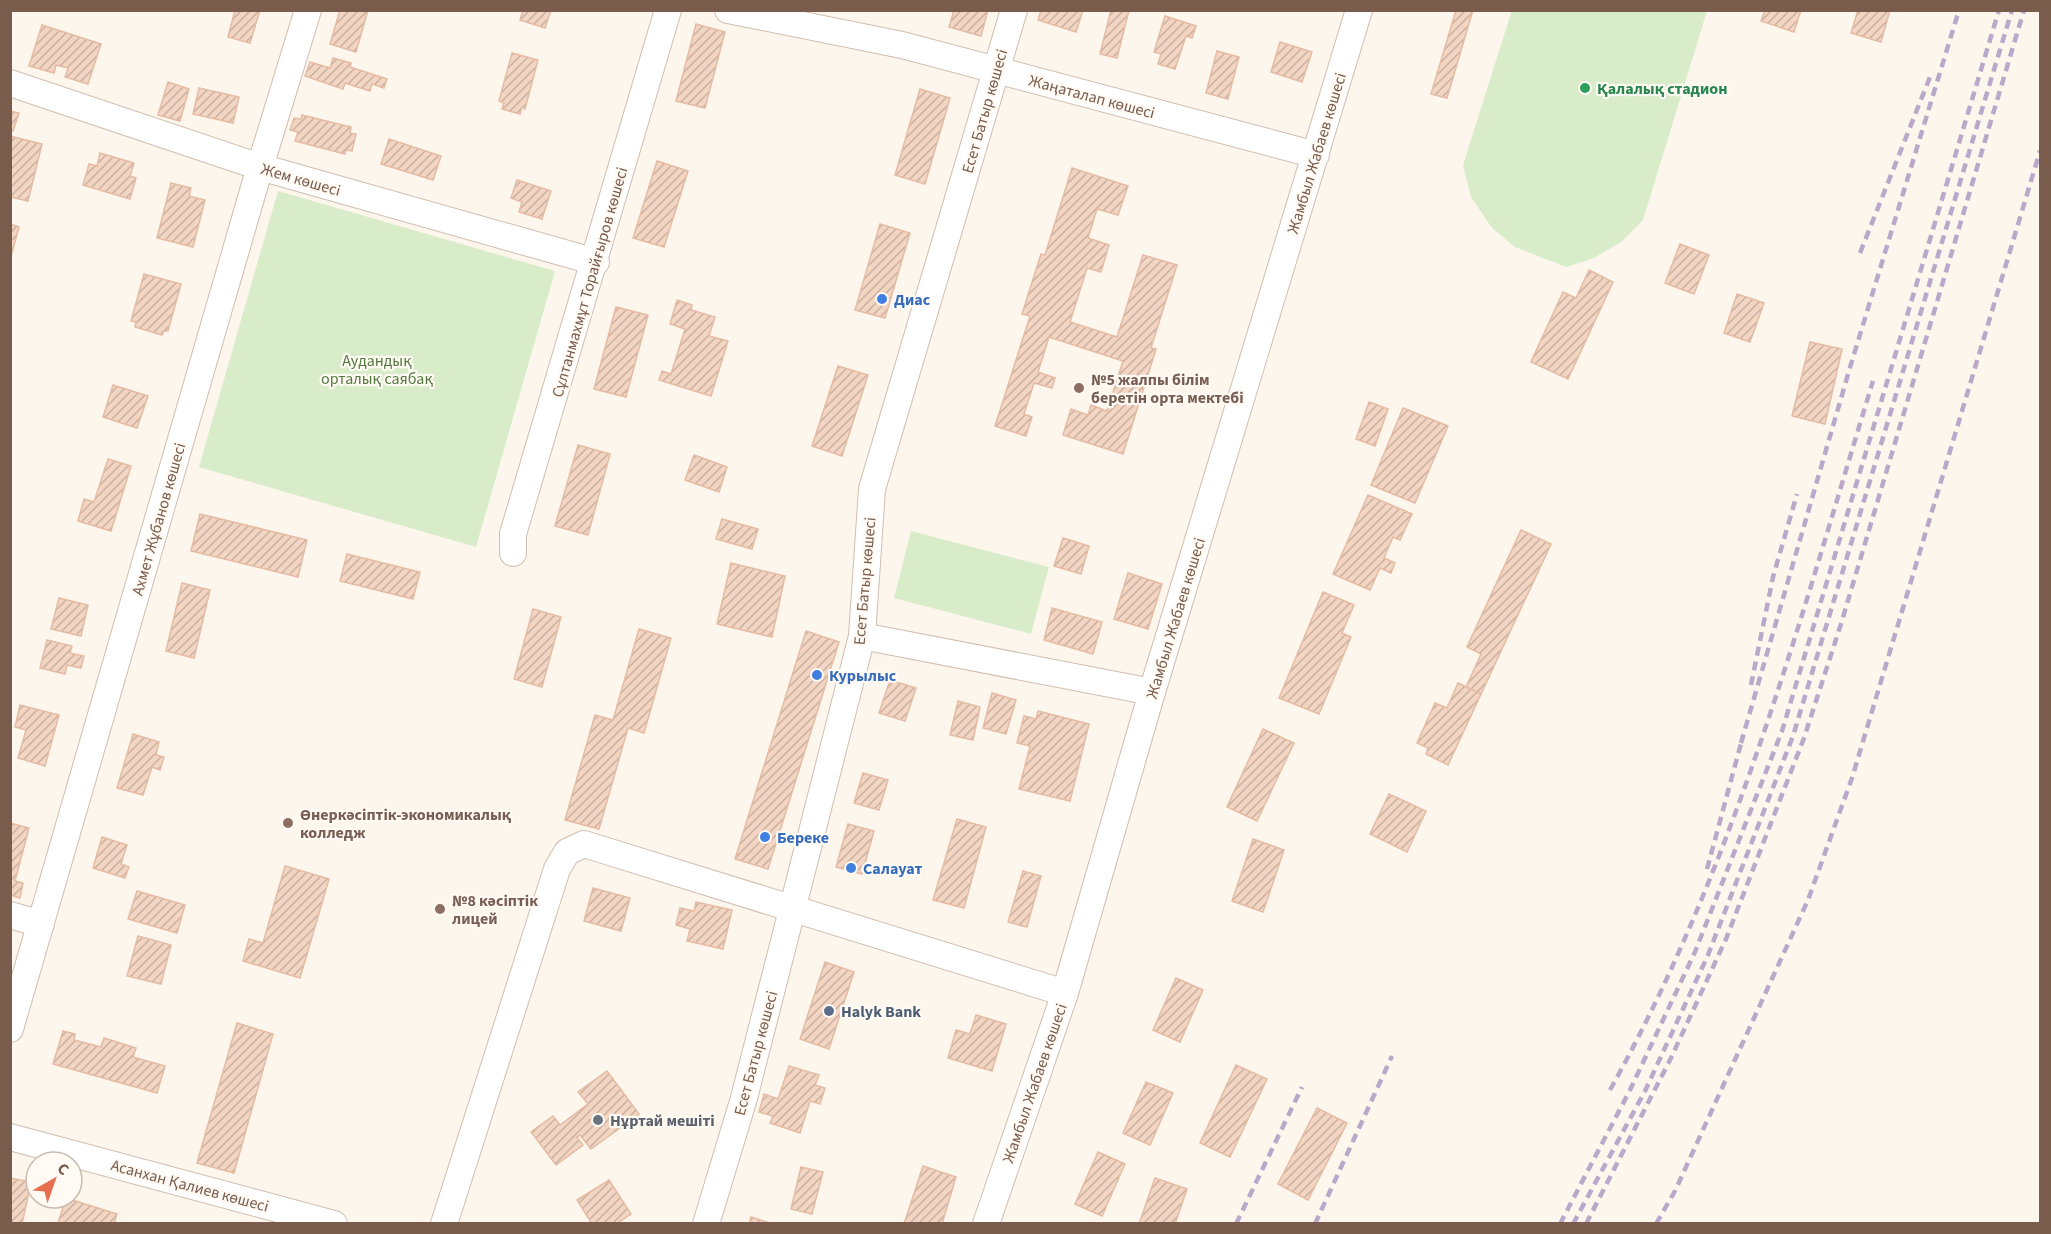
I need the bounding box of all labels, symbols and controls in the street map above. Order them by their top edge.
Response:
street label: Есет Батыр көшесі [957,47,1013,176]
street label: Жаңаталап көшесі [1026,70,1157,124]
street label: Жамбыл Жабаев көшесі [1282,70,1352,237]
place label: Қалалық стадион [1597,78,1727,100]
marker: Қалалық стадион [1578,81,1592,95]
street label: Жем көшесі [258,158,343,202]
street label: Сұлтанмахмұт Торайғыров көшесі [547,165,633,400]
place label: Диас [894,289,931,311]
marker: Диас [875,292,889,306]
park label: Аудандық орталық саябақ [321,350,433,390]
place label: №5 жалпы білім беретін орта мектебі [1091,369,1244,409]
marker: №5 жалпы білім беретін орта мектебі [1072,381,1086,395]
street label: Ахмет Жұбанов көшесі [127,440,191,598]
street label: Есет Батыр көшесі [848,516,882,646]
street label: Жамбыл Жабаев көшесі [1141,535,1211,702]
place label: Курылыс [829,665,897,687]
marker: Курылыс [810,668,824,682]
place label: Өнеркәсіптік-экономикалық колледж [300,804,512,844]
marker: Өнеркәсіптік-экономикалық колледж [281,816,295,830]
place label: Береке [777,827,829,849]
marker: Береке [758,830,772,844]
place label: Салауат [863,858,923,880]
marker: Салауат [844,861,858,875]
place label: №8 кәсіптік лицей [452,890,538,930]
marker: №8 кәсіптік лицей [433,902,447,916]
street label: Есет Батыр көшесі [729,988,783,1118]
place label: Halyk Bank [841,1001,921,1023]
street label: Жамбыл Жабаев көшесі [997,1001,1073,1166]
marker: Halyk Bank [822,1004,836,1018]
place label: Нұртай мешіті [610,1110,715,1132]
marker: Нұртай мешіті [591,1113,605,1127]
north arrow [24,1150,84,1210]
street label: Асанхан Қалиев көшесі [108,1154,271,1218]
text: С [52,1158,74,1181]

